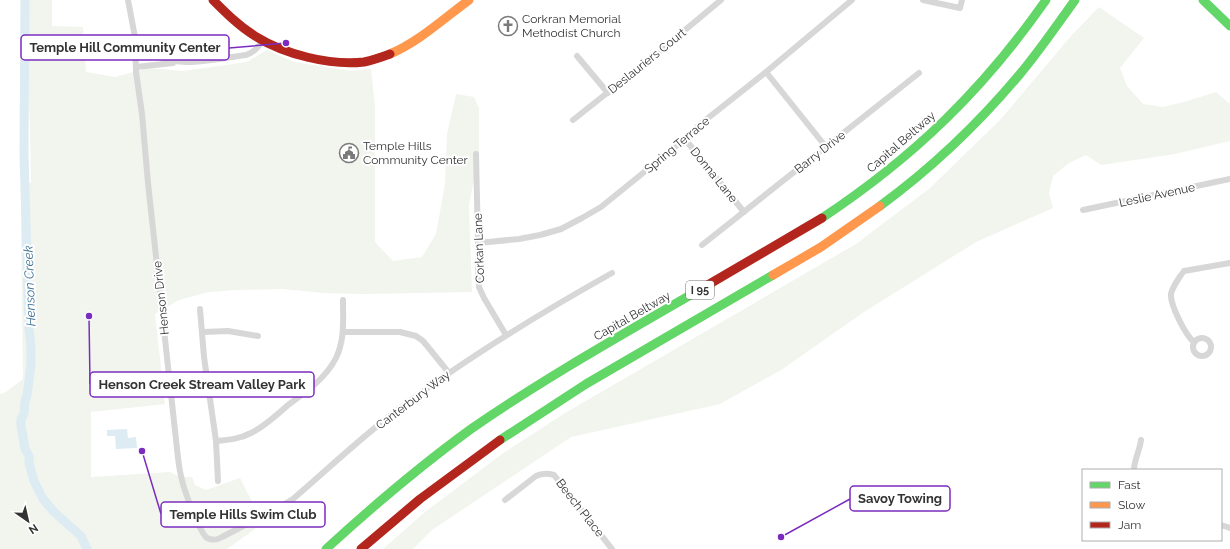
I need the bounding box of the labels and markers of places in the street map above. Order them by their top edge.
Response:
place label: Corkran Memorial Methodist Church [522,12,622,40]
church icon: Corkran Memorial Methodist Church [497,15,519,37]
callout: Temple Hill Community Center [21,35,229,60]
place label: Temple Hills Community Center [363,139,469,167]
public building icon: Temple Hills Community Center [338,142,360,164]
callout: Henson Creek Stream Valley Park [90,372,314,397]
callout: Savoy Towing [850,486,950,511]
callout: Temple Hills Swim Club [161,502,325,527]

